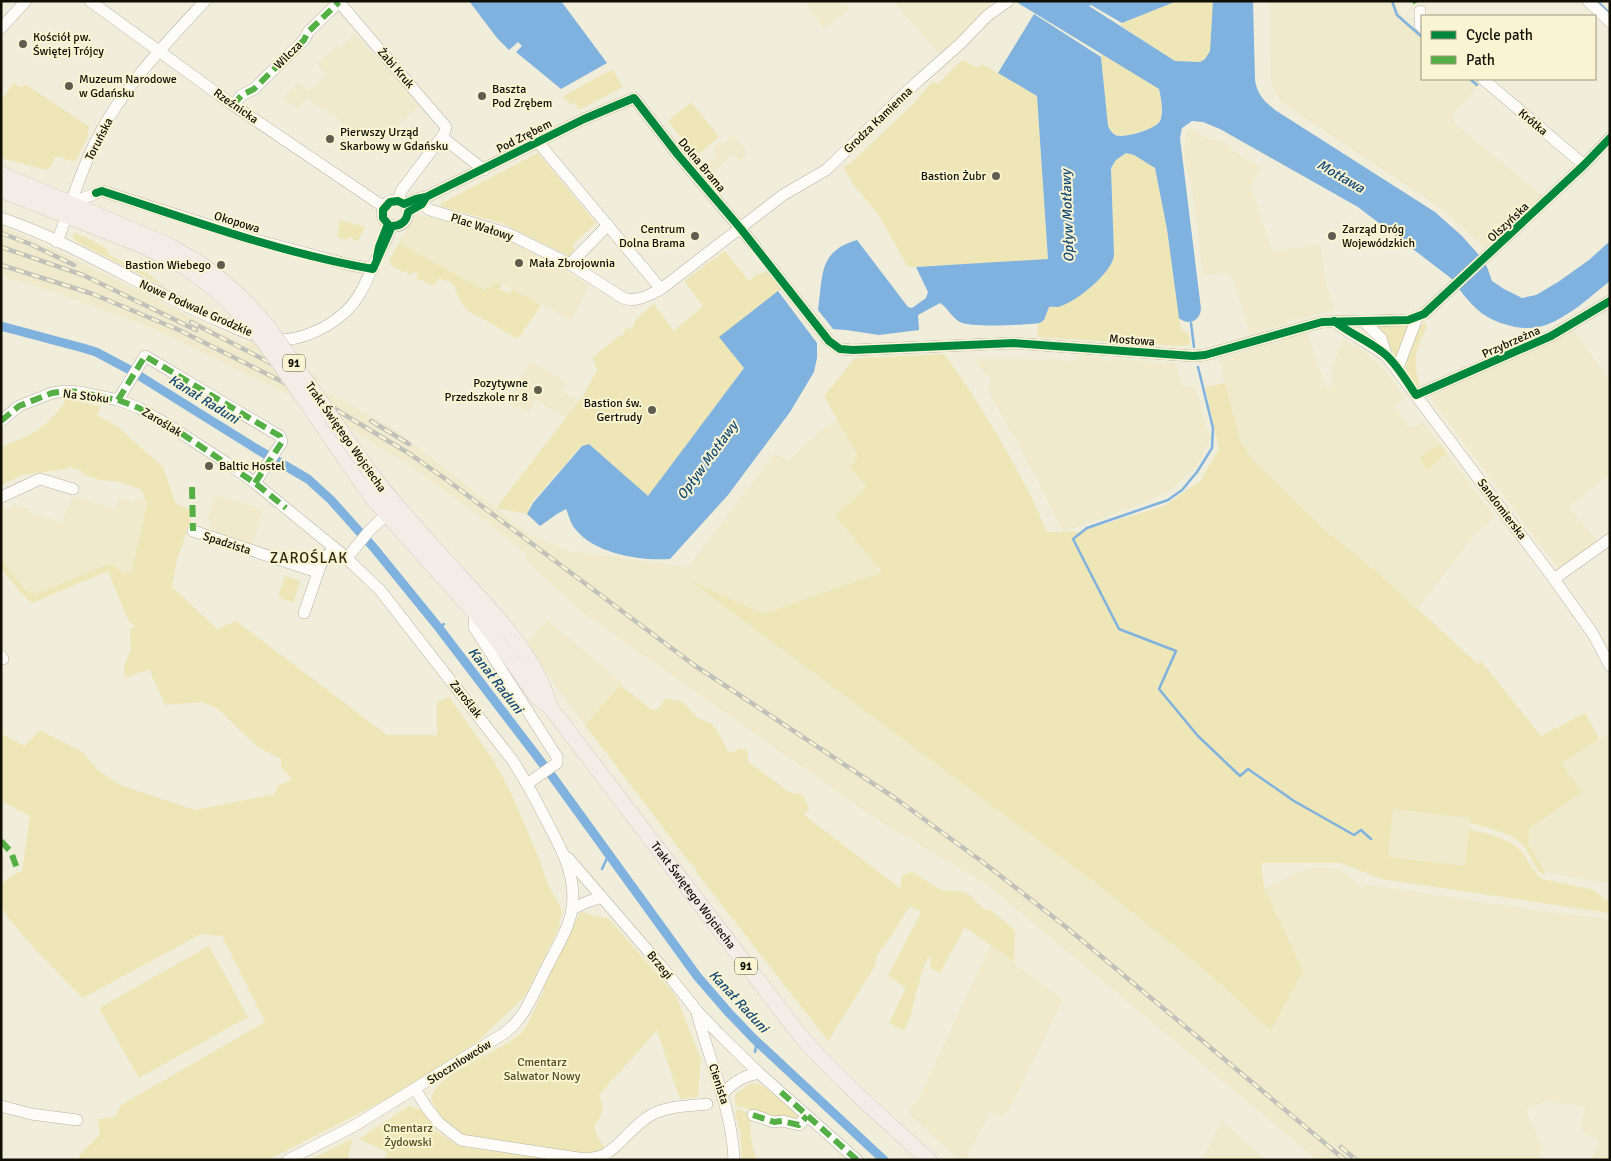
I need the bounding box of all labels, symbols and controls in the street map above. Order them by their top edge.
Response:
legend [1421,15,1596,80]
text: Cycle path [1466,26,1533,44]
place label: Kościół pw. Świętej Trójcy [33,30,104,59]
marker: Kościół pw. Świętej Trójcy [17,38,29,50]
street label: Wilcza [271,38,306,73]
street label: Żabi Kruk [374,45,417,92]
text: Path [1466,51,1495,69]
place label: Muzeum Narodowe w Gdańsku [79,72,177,101]
marker: Muzeum Narodowe w Gdańsku [63,80,75,92]
place label: Baszta Pod Zrębem [492,82,552,111]
street label: Grodza Kamienna [841,84,916,157]
street label: Rzeźnicka [210,86,261,127]
marker: Baszta Pod Zrębem [476,90,488,102]
street label: Krótka [1515,106,1550,139]
street label: Toruńska [82,115,117,163]
street label: Pod Zrębem [494,116,555,157]
place label: Pierwszy Urząd Skarbowy w Gdańsku [340,125,448,154]
marker: Pierwszy Urząd Skarbowy w Gdańsku [324,133,336,145]
street label: Dolna Brama [675,135,729,195]
water label: Motława [1314,156,1368,197]
water label: Opływ Motławy [1057,167,1078,263]
place label: Bastion Żubr [921,169,987,184]
marker: Bastion Żubr [990,170,1002,182]
street label: Olszyńska [1484,199,1532,245]
street label: Okopowa [212,208,262,237]
street label: Plac Wałowy [449,210,515,245]
place label: Centrum Dolna Brama [619,222,685,251]
place label: Zarząd Dróg Wojewódzkich [1342,222,1415,251]
marker: Centrum Dolna Brama [689,230,701,242]
marker: Zarząd Dróg Wojewódzkich [1326,230,1338,242]
place label: Mała Zbrojownia [529,256,615,271]
marker: Mała Zbrojownia [513,257,525,269]
place label: Bastion Wiebego [125,258,211,273]
marker: Bastion Wiebego [215,259,227,271]
street label: Nowe Podwale Grodzkie [137,277,255,340]
street label: Przybrzeżna [1480,323,1543,362]
street label: Mostowa [1108,331,1155,350]
road number: 91 [283,354,305,372]
water label: Kanał Raduni [165,371,243,428]
place label: Pozytywne Przedszkole nr 8 [445,376,528,405]
street label: Trakt Świętego Wojciecha [302,379,389,495]
marker: Pozytywne Przedszkole nr 8 [532,384,544,396]
street label: Na Stoku [62,386,110,407]
place label: Bastion św. Gertrudy [584,396,642,425]
marker: Bastion św. Gertrudy [646,404,658,416]
street label: Zaroślak [139,405,184,440]
water label: Opływ Motławy [673,416,743,503]
place label: Baltic Hostel [219,459,285,474]
marker: Baltic Hostel [203,460,215,472]
street label: Sandomierska [1474,476,1529,543]
street label: Spadzista [201,529,253,558]
district label: ZAROŚLAK [270,548,348,567]
water label: Kanał Raduni [464,644,528,718]
street label: Zaroślak [446,677,485,721]
street label: Trakt Świętego Wojciecha [647,839,739,952]
street label: Brzegi [643,948,676,983]
road number: 91 [735,958,757,974]
water label: Kanał Raduni [705,966,773,1037]
street label: Stoczniowców [424,1037,494,1088]
park label: Cmentarz Salwator Nowy [504,1055,581,1084]
street label: Cienista [705,1062,732,1106]
park label: Cmentarz Żydowski [383,1121,433,1150]

